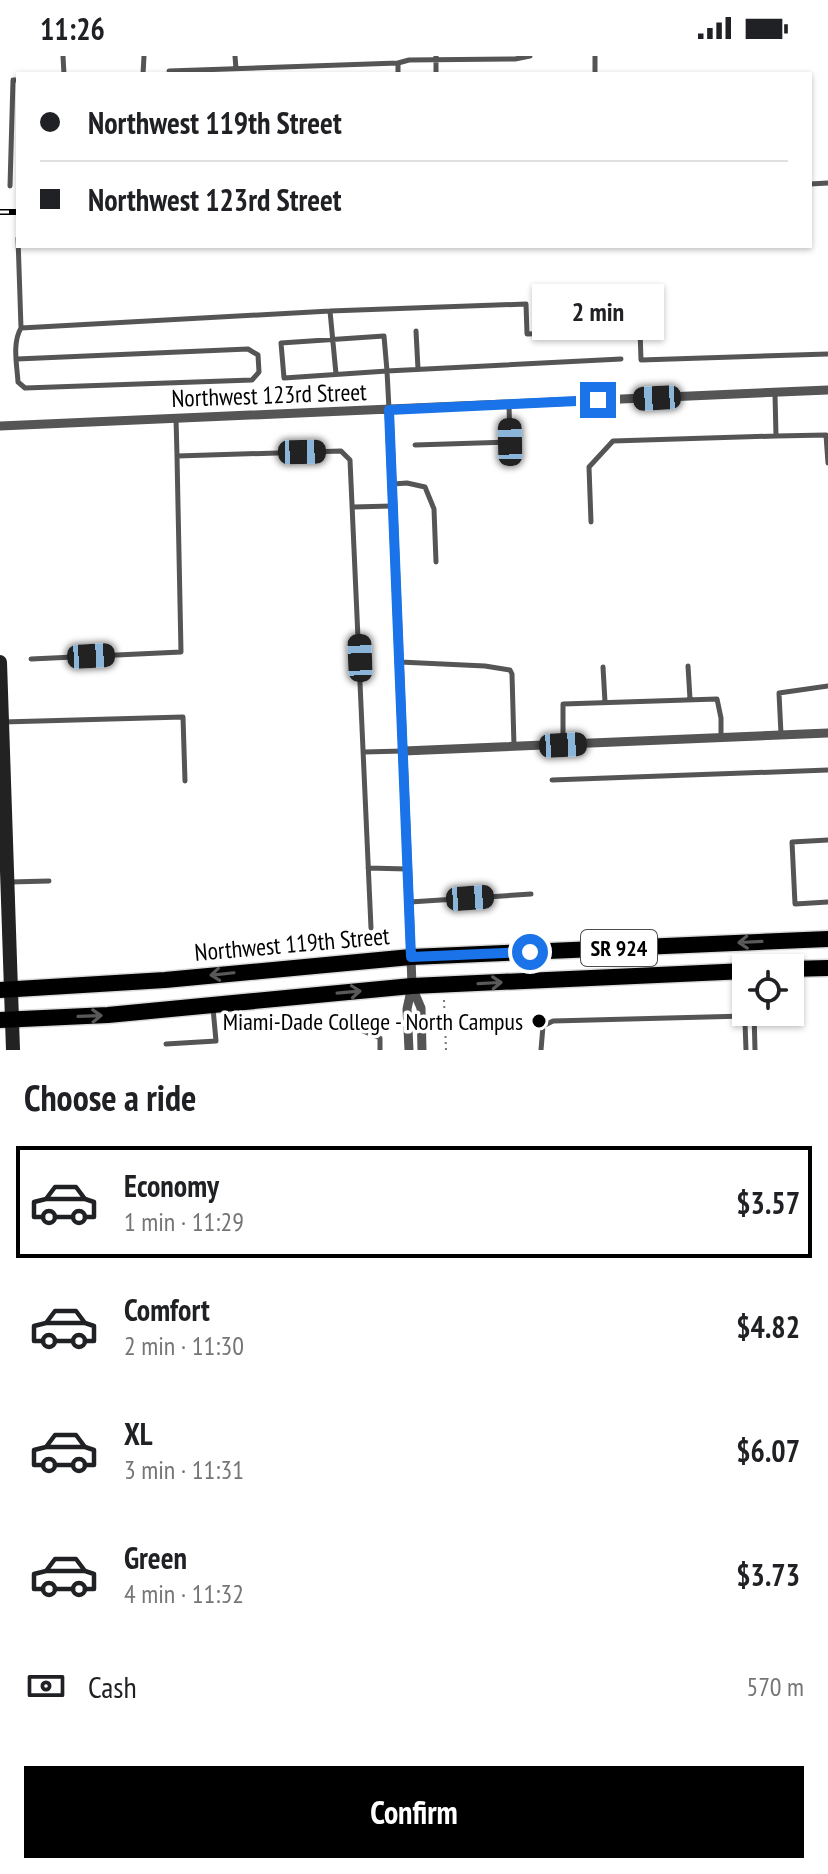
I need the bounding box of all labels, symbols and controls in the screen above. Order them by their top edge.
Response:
text: 11:26 [40,9,105,48]
text: Northwest 119th Street [88,103,342,142]
text: Northwest 123rd Street [88,180,342,219]
callout: 2 min [532,284,664,340]
text: 2 min [572,295,624,328]
street label: Northwest 123rd Street [171,376,368,414]
route end [580,382,616,418]
car [632,385,682,411]
car [498,418,522,466]
car [278,440,326,464]
car [347,634,373,682]
car [66,643,116,669]
car [538,732,588,758]
car [445,884,495,912]
street label: Northwest 119th Street [193,920,391,968]
road number: SR 924 [581,930,657,966]
route start [512,934,548,970]
one-way arrow [737,935,764,950]
map controls [732,954,804,1026]
button: locate [732,954,804,1026]
one-way arrow [209,967,235,982]
one-way arrow [476,975,503,990]
one-way arrow [335,984,362,999]
place label: Miami-Dade College - North Campus [223,1006,523,1037]
one-way arrow [76,1008,103,1023]
marker: Miami-Dade College - North Campus [530,1012,548,1030]
text: Choose a ride [24,1074,196,1121]
icon: car [28,1166,100,1238]
text: Economy [124,1166,219,1205]
text: $3.57 [736,1183,800,1222]
text: 1 min · 11:29 [124,1205,244,1238]
icon: car [28,1290,100,1362]
text: Comfort [124,1290,210,1329]
text: $4.82 [736,1307,800,1346]
text: 2 min · 11:30 [124,1329,244,1362]
icon: car [28,1414,100,1486]
text: XL [124,1414,153,1453]
text: $6.07 [736,1431,800,1470]
text: 3 min · 11:31 [124,1453,244,1486]
icon: car [28,1538,100,1610]
text: Green [124,1538,187,1577]
text: $3.73 [736,1555,800,1594]
text: 4 min · 11:32 [124,1577,244,1610]
icon: cash [24,1664,68,1708]
text: Cash [88,1667,137,1706]
text: 570 m [746,1670,804,1703]
button: Confirm [24,1766,804,1858]

